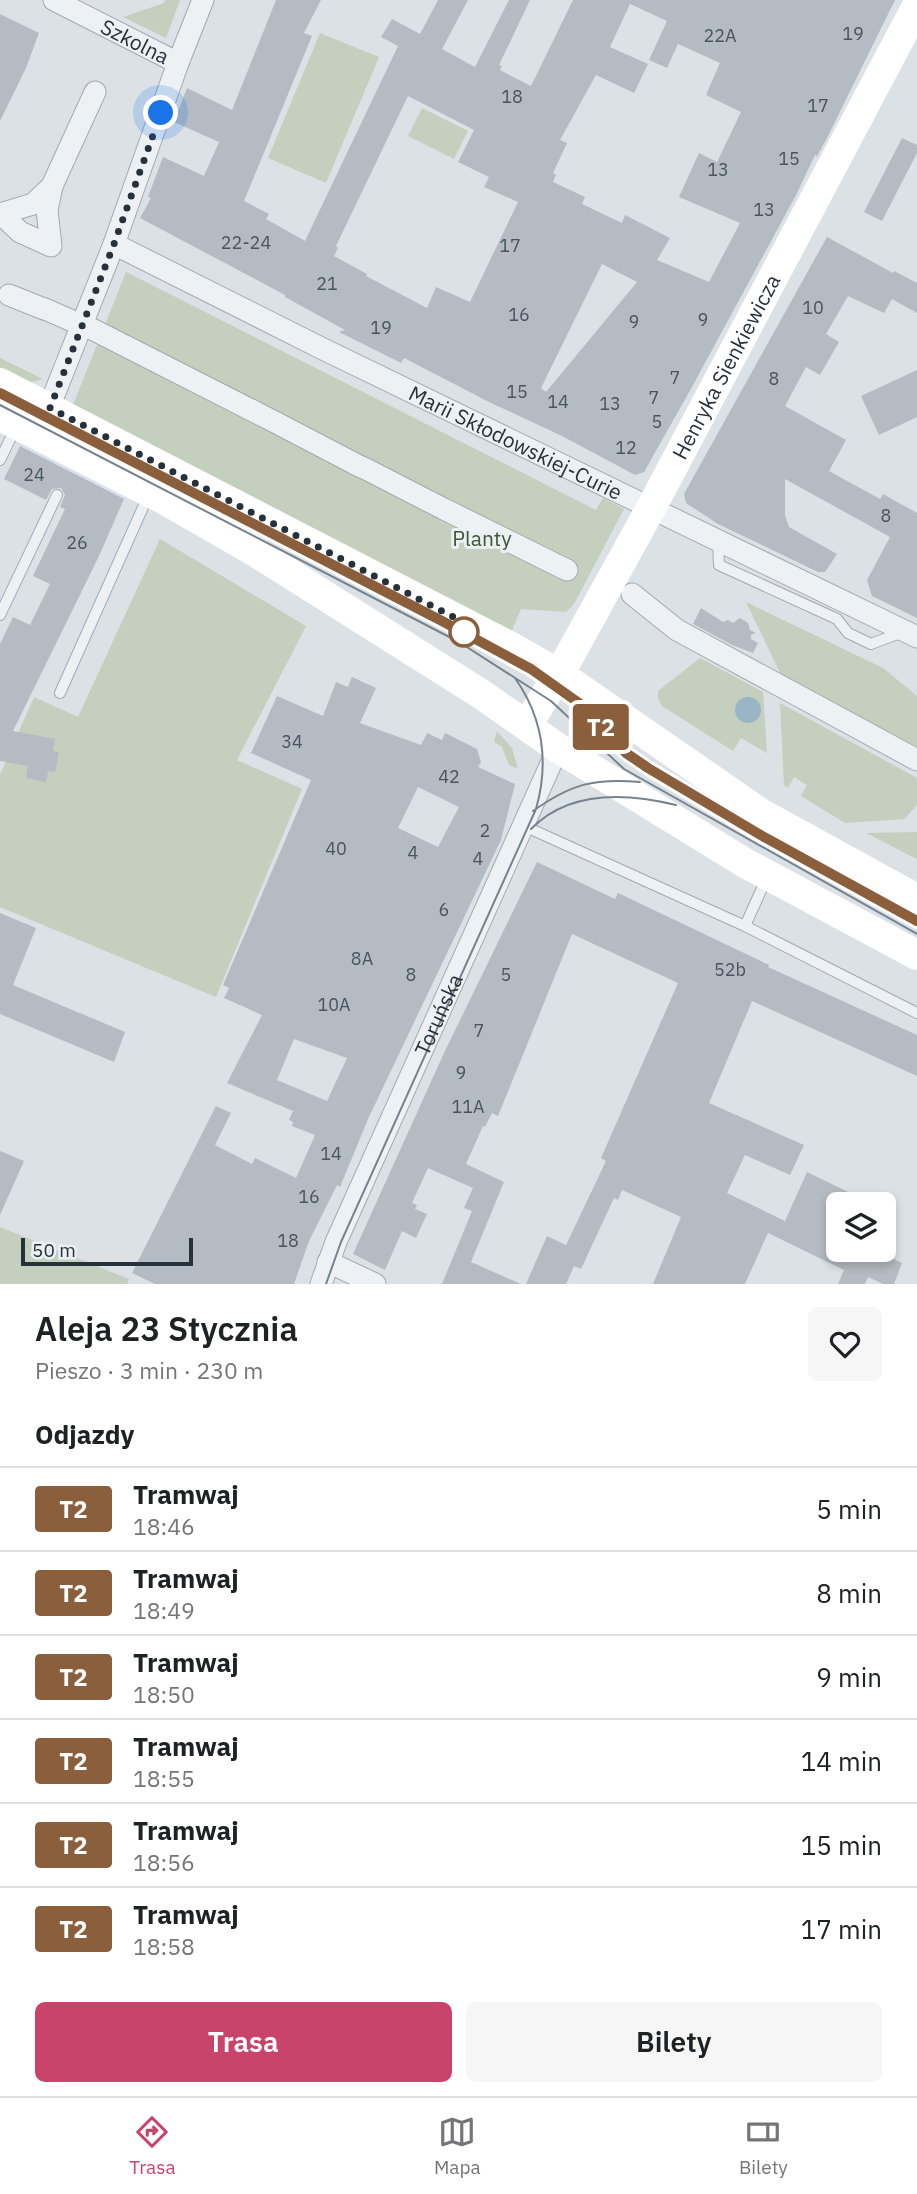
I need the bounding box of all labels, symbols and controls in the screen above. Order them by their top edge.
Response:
street label: Szkolna [96,12,174,70]
house number: 19 [842,22,864,45]
house number: 22A [703,24,737,47]
house number: 18 [501,85,523,108]
house number: 17 [807,94,829,117]
your location [143,95,178,130]
house number: 15 [778,147,800,170]
house number: 13 [707,158,729,181]
house number: 13 [753,198,775,221]
house number: 22-24 [221,231,271,254]
house number: 17 [499,234,521,257]
street label: Henryka Sienkiewicza [665,269,786,464]
house number: 21 [316,272,338,295]
house number: 10 [802,296,824,319]
house number: 16 [508,303,530,326]
house number: 9 [698,308,708,331]
house number: 9 [629,310,639,333]
house number: 19 [370,316,392,339]
house number: 7 [670,366,680,389]
house number: 8 [769,367,779,390]
street label: Marii Skłodowskiej-Curie [404,379,627,506]
house number: 15 [506,380,528,403]
house number: 7 [649,386,659,409]
house number: 14 [547,390,569,413]
house number: 13 [599,392,621,415]
house number: 5 [652,410,662,433]
house number: 12 [615,436,637,459]
house number: 24 [23,463,45,486]
house number: 8 [881,504,891,527]
park label: Planty [452,524,512,552]
house number: 26 [66,531,88,554]
unlabelled marker [449,617,479,647]
line badge: T2 [570,704,632,750]
text: T2 [587,711,615,743]
house number: 34 [281,730,303,753]
house number: 42 [438,765,460,788]
house number: 2 [480,819,490,842]
house number: 40 [325,837,347,860]
house number: 4 [408,841,419,864]
house number: 4 [473,847,484,870]
house number: 6 [439,898,449,921]
house number: 8A [351,947,374,970]
house number: 52b [714,958,746,981]
house number: 8 [406,963,416,986]
house number: 5 [501,963,511,986]
street label: Toruńska [408,969,469,1060]
house number: 10A [317,993,351,1016]
house number: 7 [474,1019,484,1042]
house number: 9 [456,1061,466,1084]
house number: 11A [451,1095,485,1118]
house number: 14 [320,1142,342,1165]
house number: 16 [298,1185,320,1208]
map controls [826,1192,896,1262]
button: layers [826,1192,896,1262]
house number: 18 [277,1229,299,1252]
scale bar [21,1235,192,1267]
text: 50 m [32,1238,76,1262]
text: Aleja 23 Stycznia [35,1307,298,1350]
button: heart [808,1307,882,1381]
text: Pieszo · 3 min · 230 m [35,1355,263,1385]
text: Odjazdy [35,1417,135,1451]
text: Tramwaj [133,1477,239,1511]
text: 5 min [816,1492,882,1526]
text: T2 [59,1493,88,1525]
text: 18:46 [133,1511,195,1541]
text: Tramwaj [133,1561,239,1595]
text: 8 min [816,1576,882,1610]
text: T2 [59,1577,88,1609]
text: 18:49 [133,1595,195,1625]
text: Tramwaj [133,1645,239,1679]
text: 9 min [816,1660,882,1694]
text: T2 [59,1661,88,1693]
text: 18:50 [133,1679,195,1709]
text: Tramwaj [133,1729,239,1763]
text: 14 min [801,1744,882,1778]
text: T2 [59,1745,88,1777]
text: 18:55 [133,1763,195,1793]
text: Tramwaj [133,1813,239,1847]
text: 15 min [801,1828,882,1862]
text: T2 [59,1829,88,1861]
text: 18:56 [133,1847,195,1877]
text: Tramwaj [133,1897,239,1931]
text: 17 min [801,1912,882,1946]
text: T2 [59,1913,88,1945]
text: 18:58 [133,1931,195,1961]
button: Trasa [35,2002,452,2082]
button: Bilety [466,2002,882,2082]
tab: Trasa [129,2113,176,2179]
tab: Mapa [434,2113,481,2179]
tab: Bilety [739,2113,788,2179]

